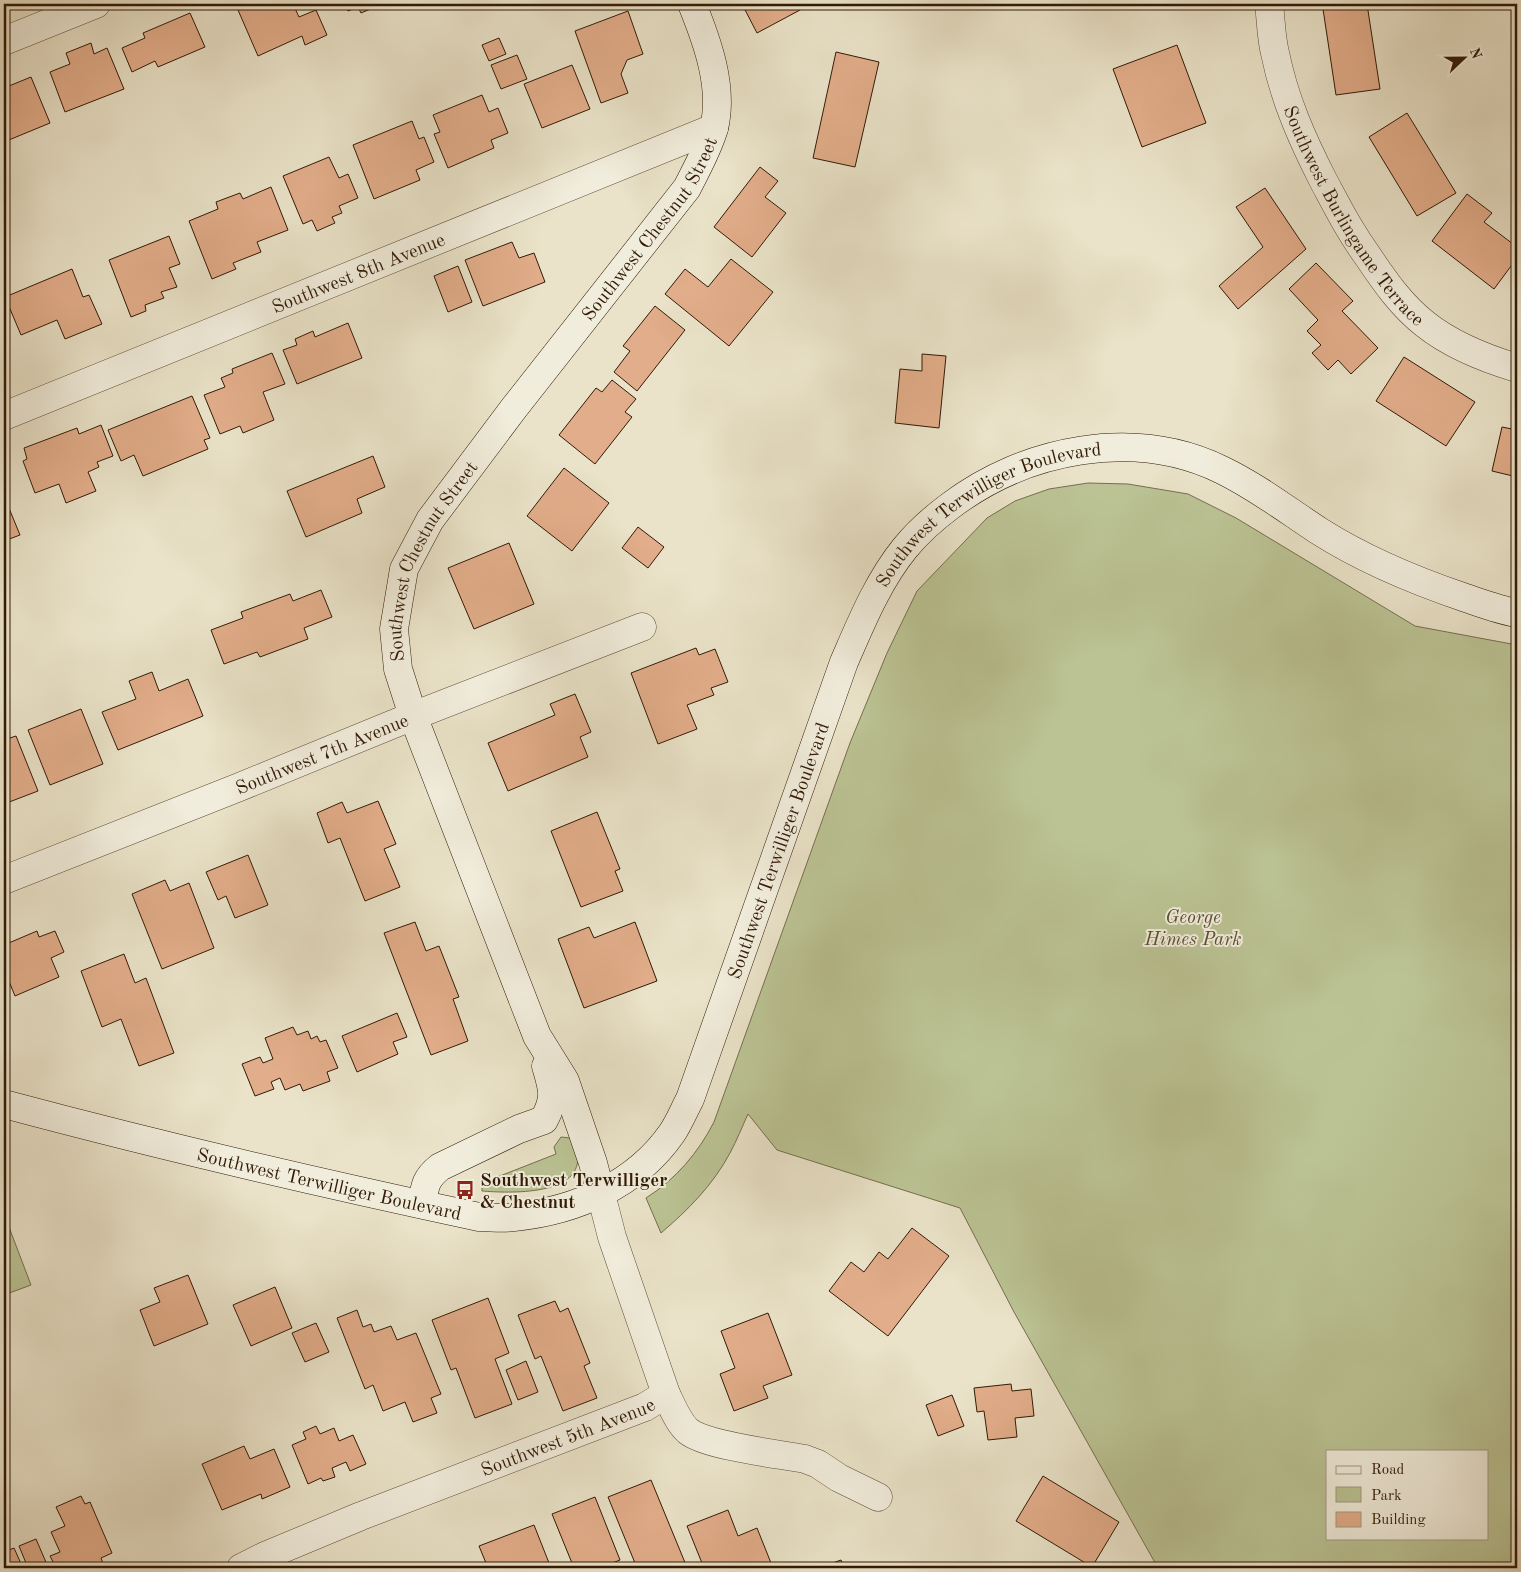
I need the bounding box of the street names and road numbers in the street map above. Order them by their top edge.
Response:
street label: Southwest Burlingame Terrace [1279,104,1427,331]
street label: Southwest Chestnut Street [580,135,722,325]
street label: Southwest 8th Avenue [270,231,448,318]
street label: Southwest Terwilliger Boulevard [874,441,1103,591]
street label: Southwest Chestnut Street [387,458,483,662]
street label: Southwest 7th Avenue [233,712,412,799]
street label: Southwest Terwilliger Boulevard [726,720,834,982]
street label: Southwest Terwilliger Boulevard [195,1146,463,1225]
street label: Southwest 5th Avenue [479,1396,659,1481]

